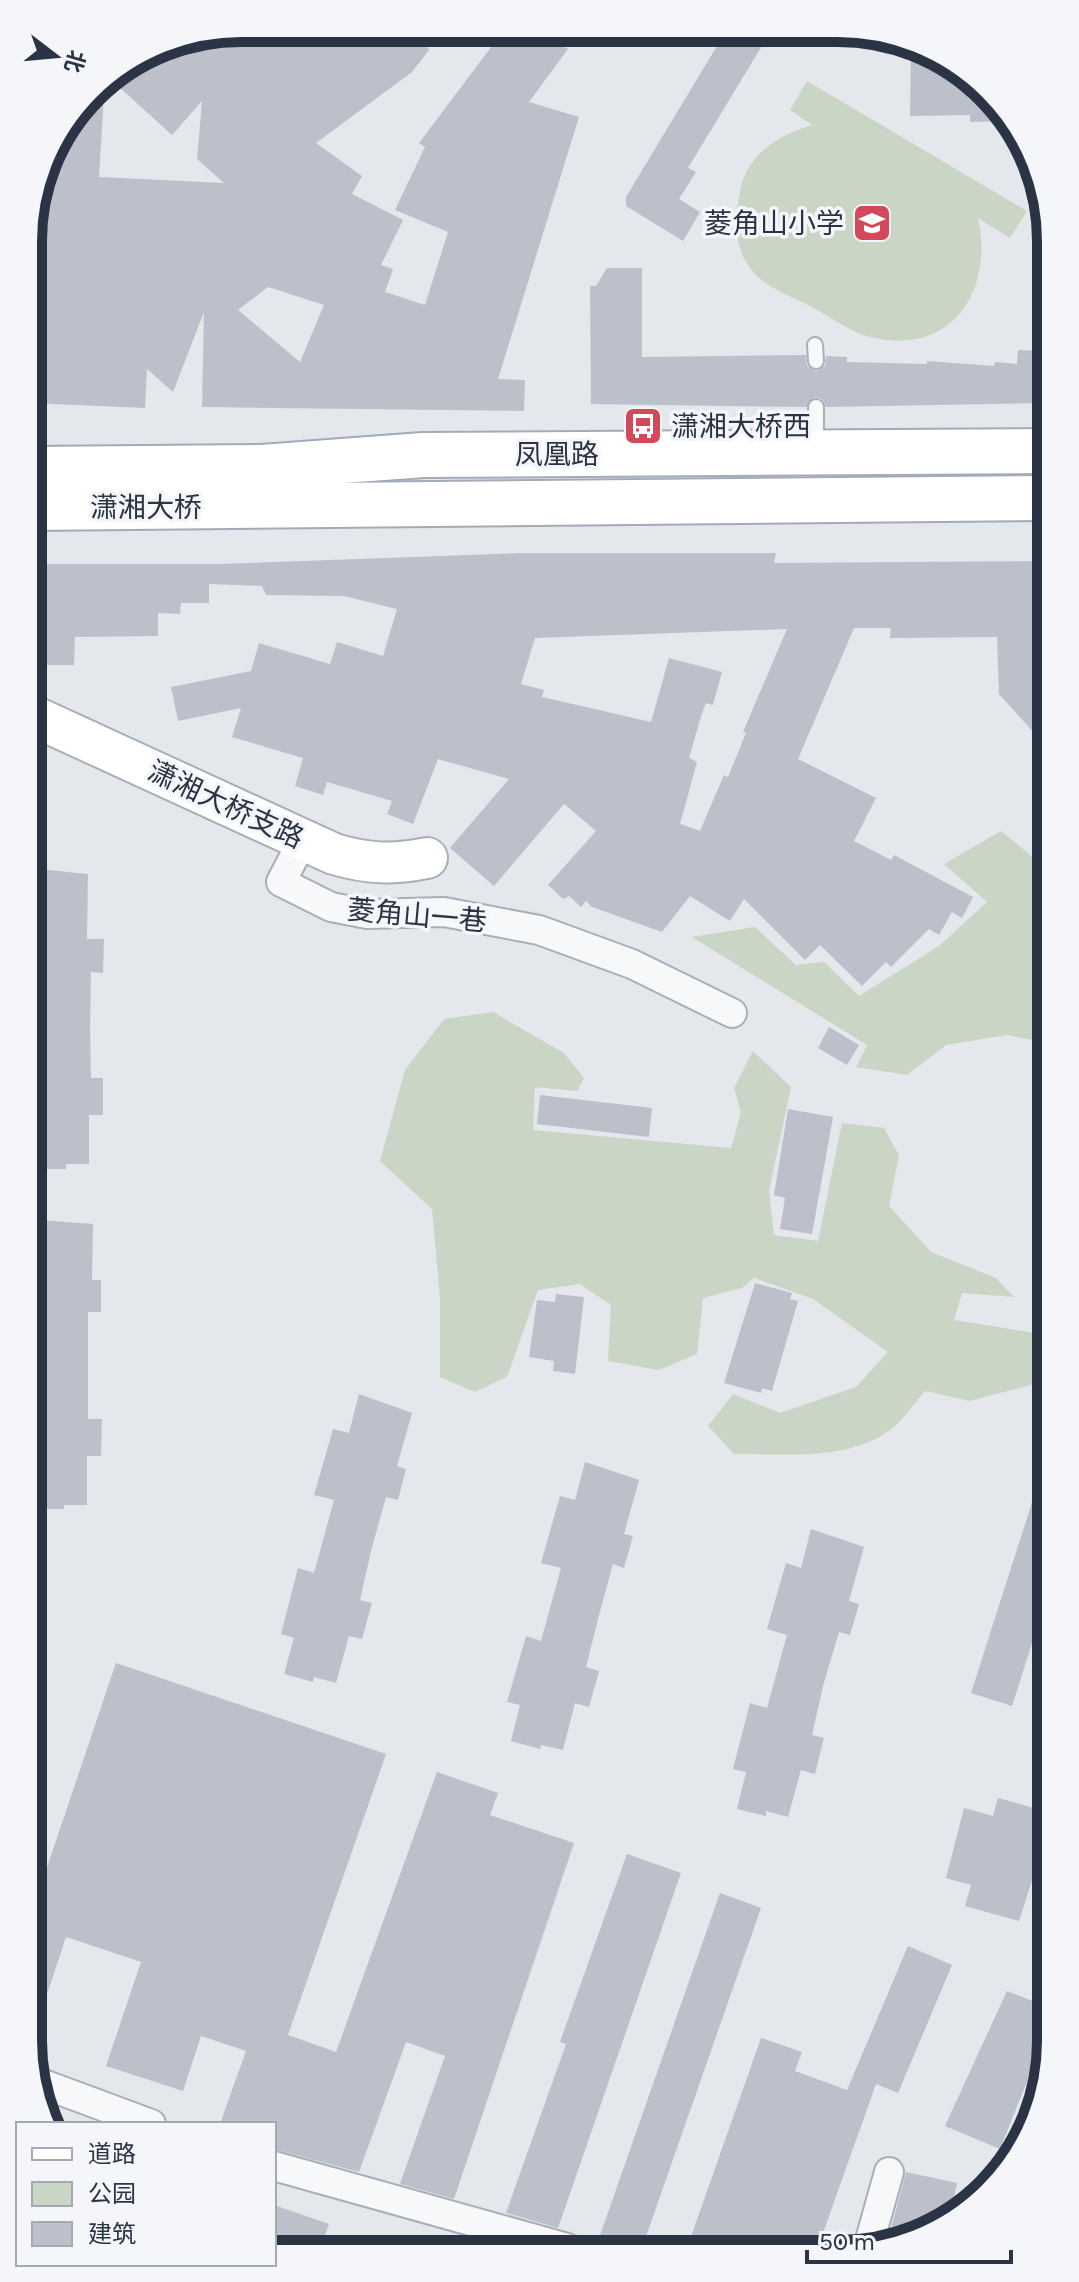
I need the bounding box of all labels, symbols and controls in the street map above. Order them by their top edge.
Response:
north arrow [16,16,96,96]
text: 北 [59,47,91,76]
school or university icon: 菱角山小学 [851,202,893,244]
place label: 菱角山小学 [704,206,844,240]
bus stop icon: 潇湘大桥西 [622,405,664,447]
place label: 潇湘大桥西 [671,409,811,443]
street label: 凤凰路 [515,437,599,471]
street label: 潇湘大桥 [90,490,202,524]
street label: 潇湘大桥支路 [143,753,309,855]
street label: 菱角山一巷 [346,892,488,938]
legend [16,2122,276,2266]
text: 道路 [88,2139,136,2168]
text: 公园 [88,2179,136,2208]
scale bar [807,2214,1011,2264]
text: 建筑 [88,2219,136,2248]
text: 50 m [819,2227,875,2256]

